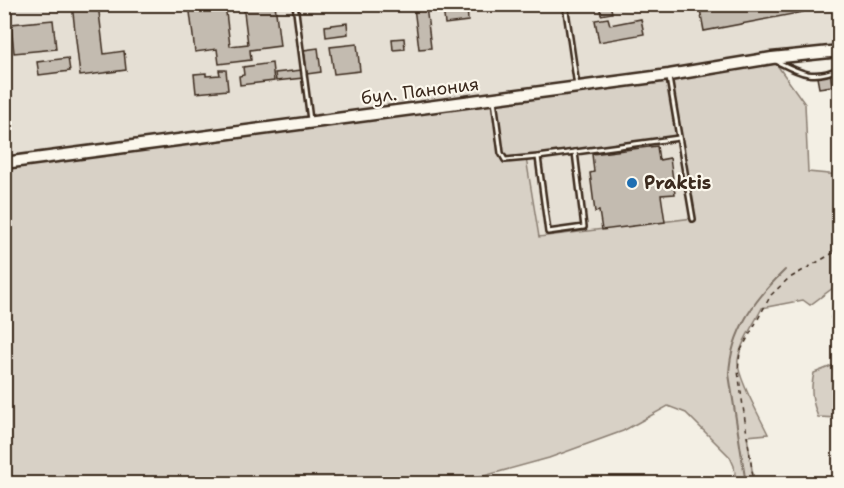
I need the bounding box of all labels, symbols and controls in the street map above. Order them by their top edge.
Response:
street label: бул. Панония [360,72,480,110]
place label: Praktis [644,171,711,195]
marker: Praktis [625,176,639,190]

